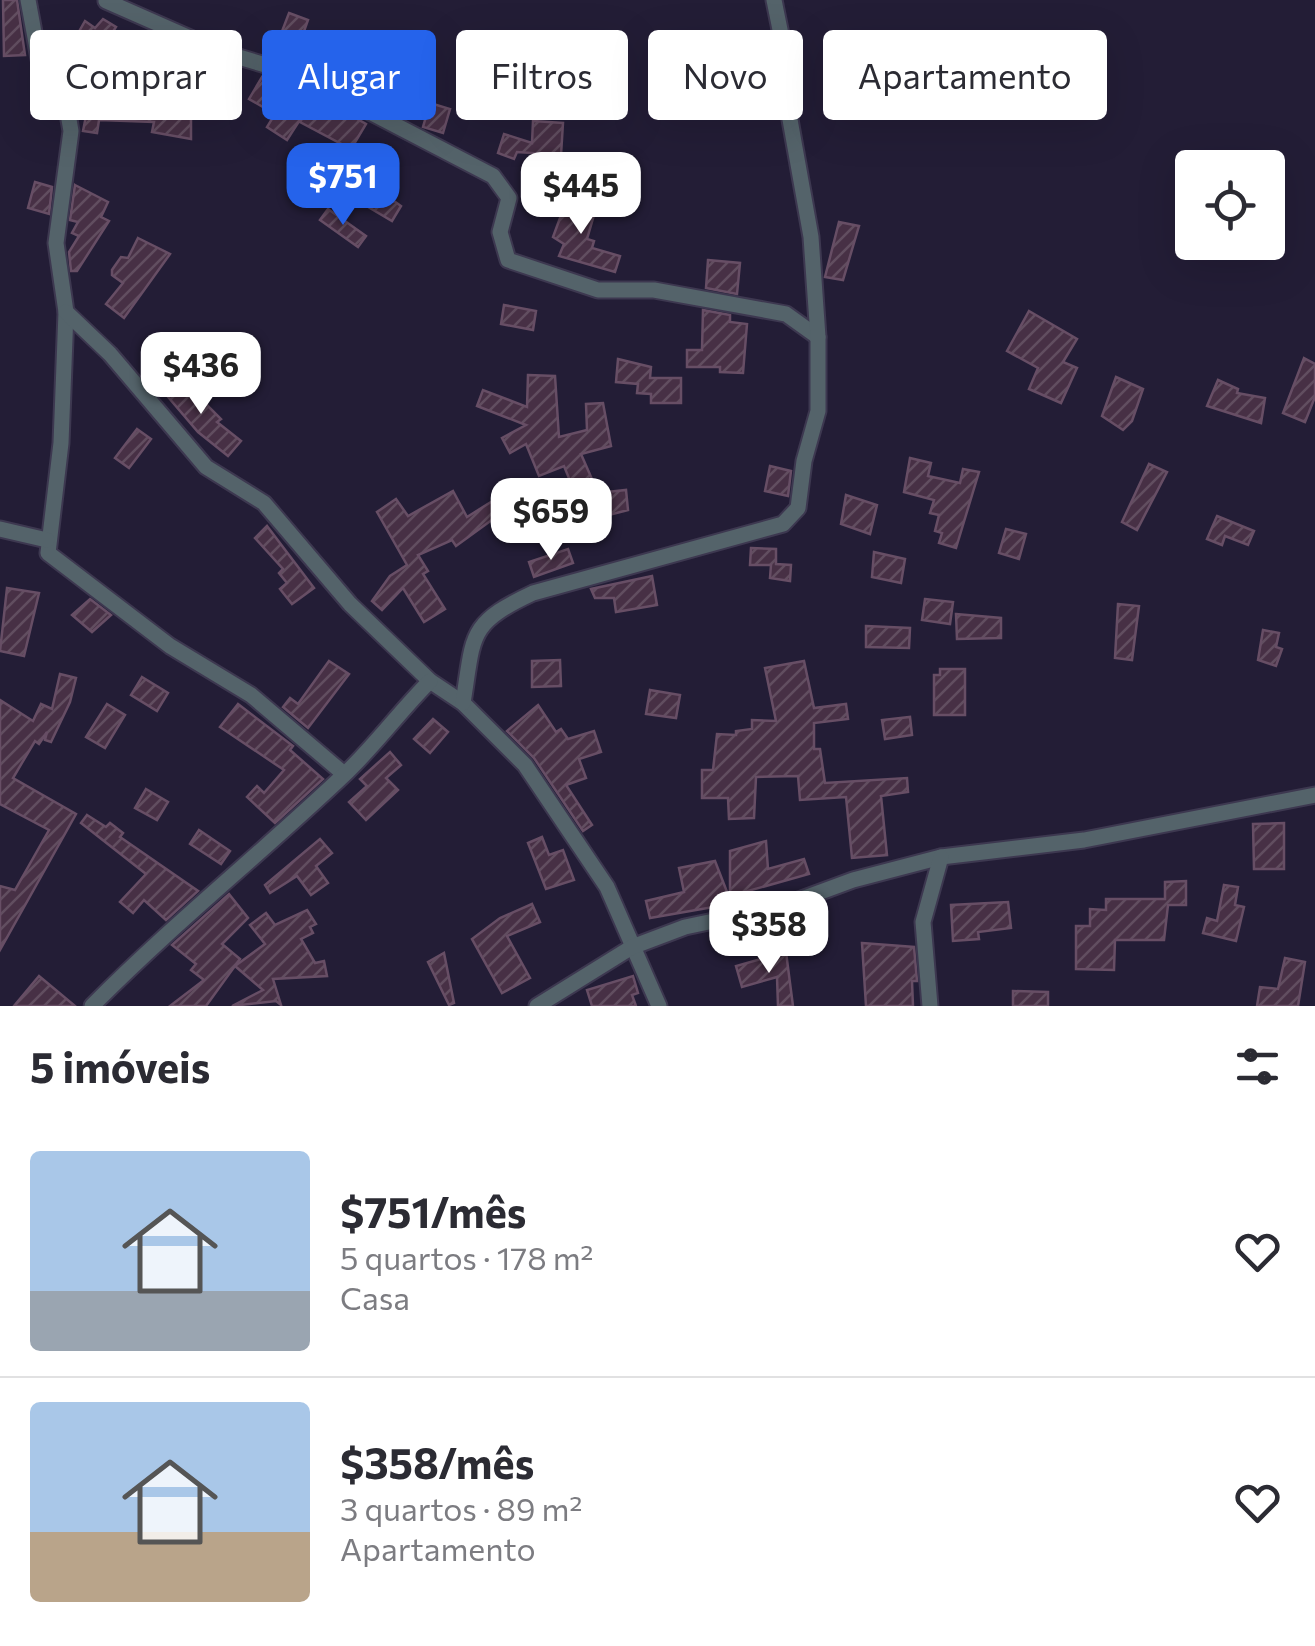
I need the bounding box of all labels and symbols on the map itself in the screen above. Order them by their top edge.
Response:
pin: $751 [284,143,402,228]
pin: $445 [522,152,640,237]
pin: $436 [142,332,260,417]
pin: $659 [492,478,610,563]
pin: $358 [710,891,828,976]

